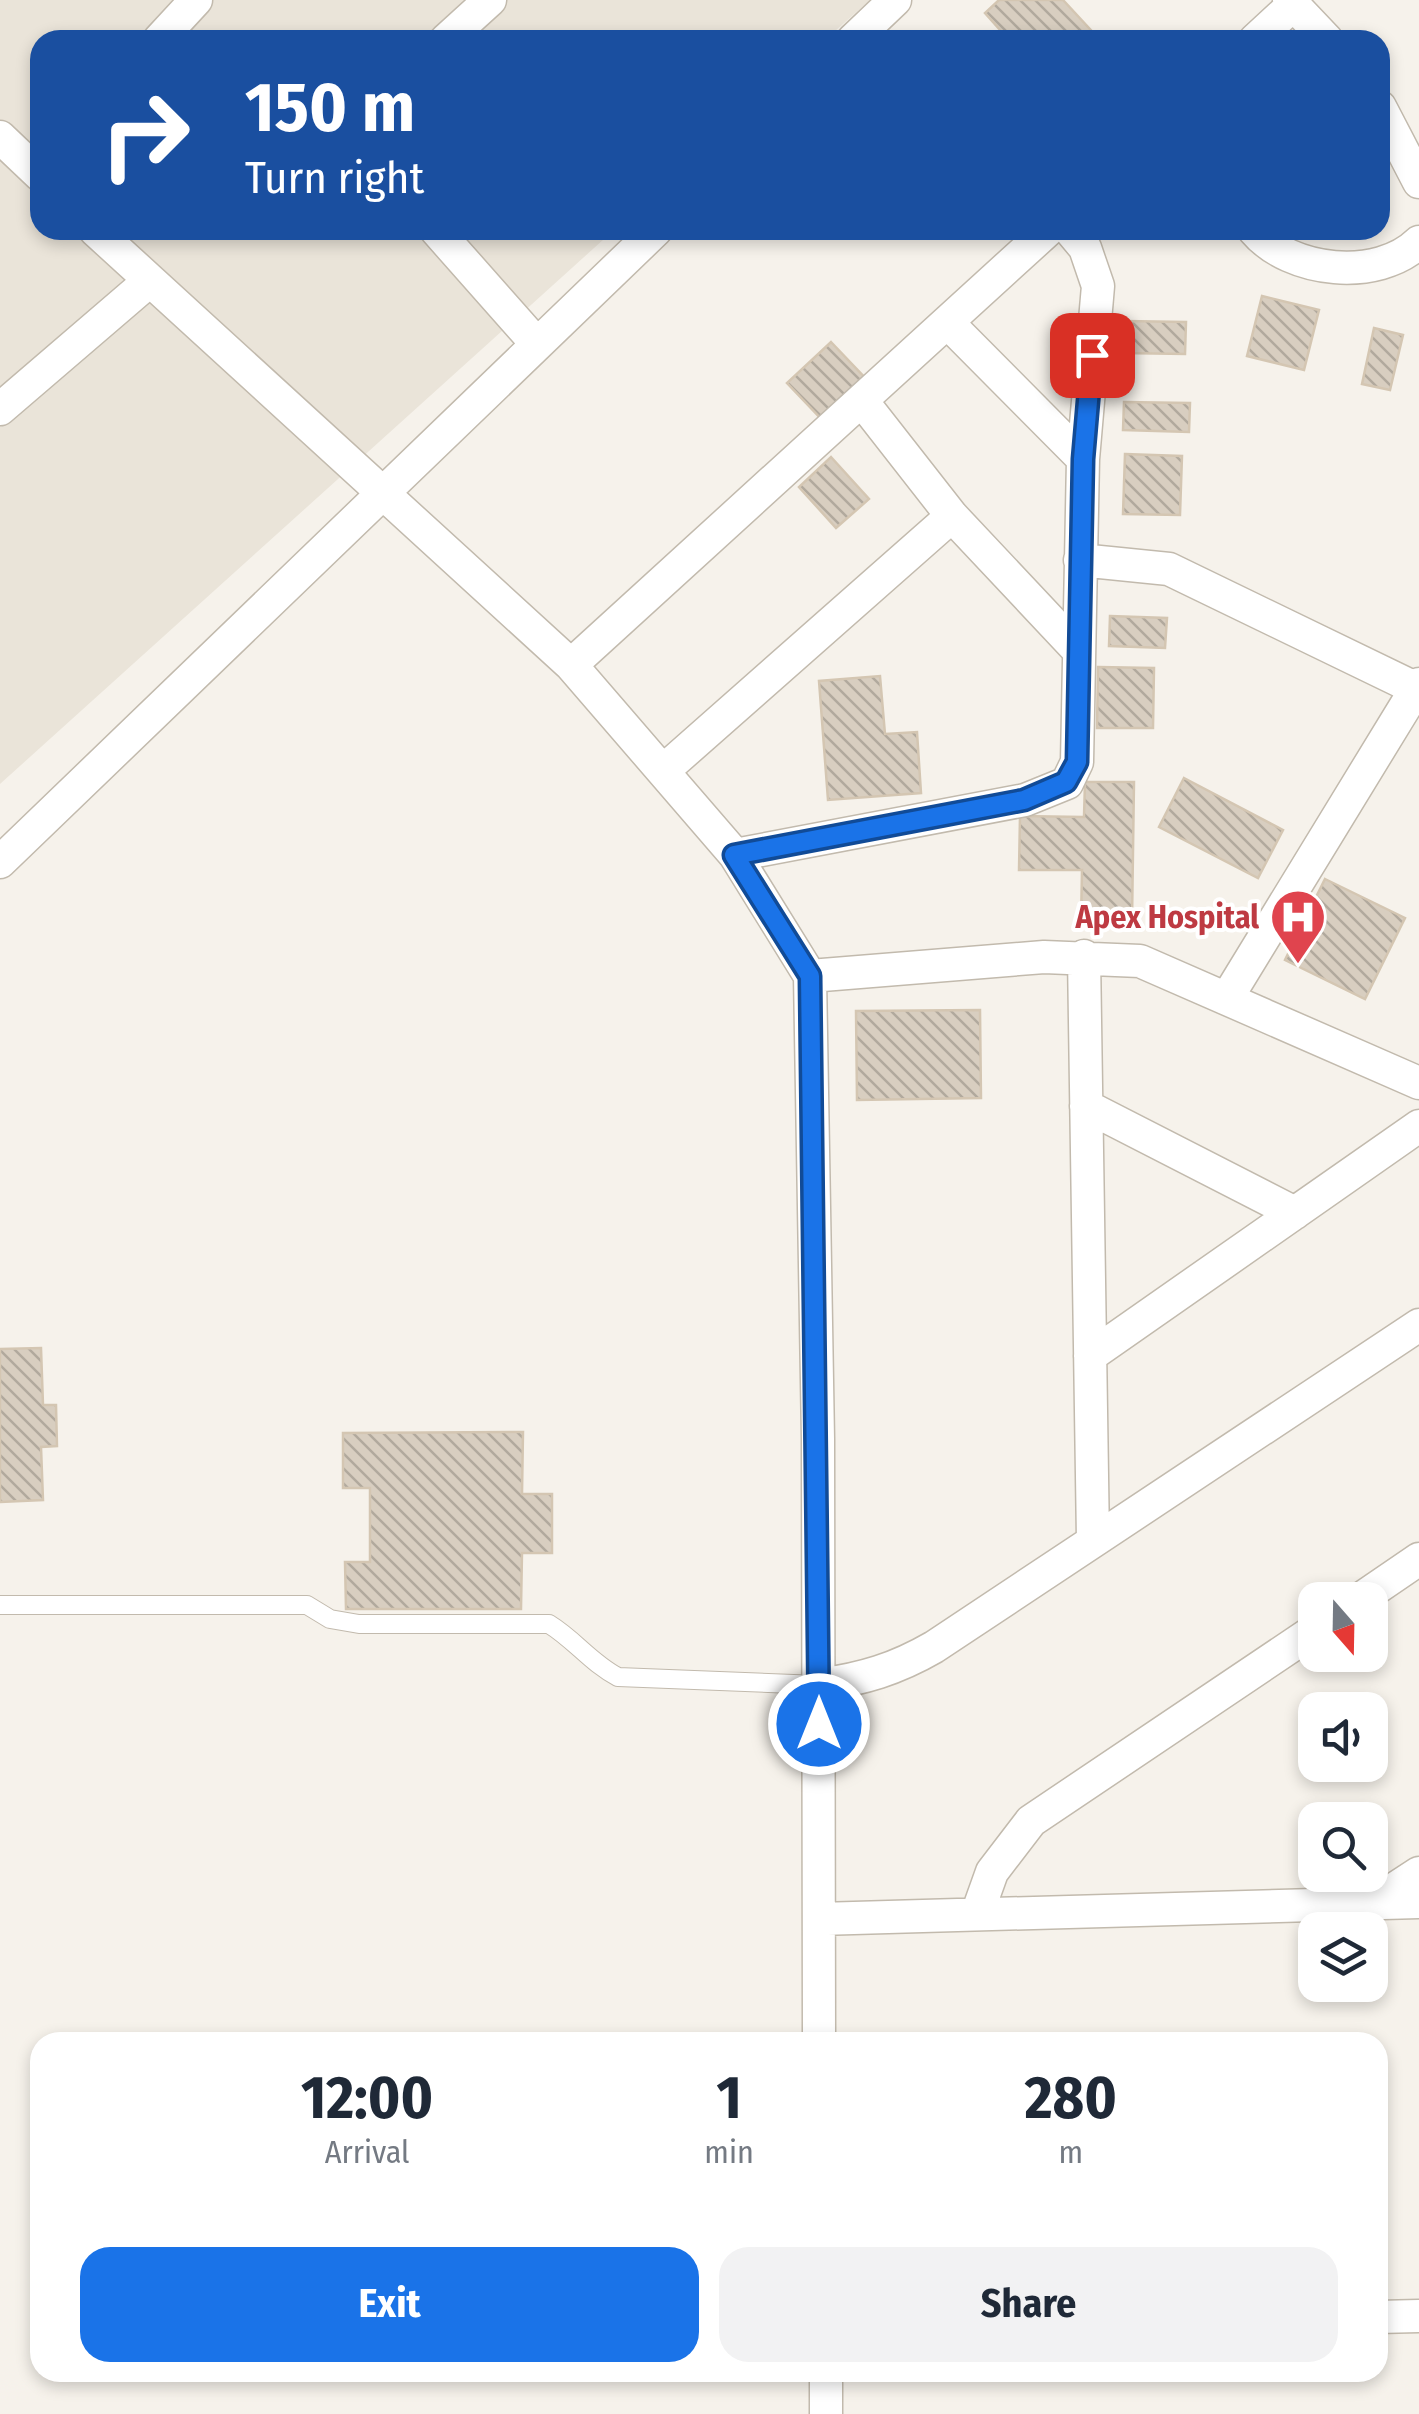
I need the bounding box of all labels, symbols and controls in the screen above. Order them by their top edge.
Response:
text: 150 m [245,66,415,150]
icon: right [80,70,210,200]
text: Turn right [245,151,424,205]
pin [1050,313,1135,398]
icon: arrive [1065,328,1120,383]
hospital icon: Apex Hospital [1268,887,1328,966]
place label: Apex Hospital [1074,898,1259,936]
north arrow [1298,1582,1388,1672]
map controls [1298,1582,1388,2002]
position arrow [767,1672,871,1776]
button: sound [1298,1692,1388,1782]
button: search [1298,1802,1388,1892]
button: layers [1298,1912,1388,2002]
text: 12:00 [301,2062,433,2134]
text: 1 [716,2062,742,2134]
text: 280 [1025,2062,1117,2134]
text: Arrival [325,2133,410,2171]
text: min [704,2133,754,2171]
text: m [1059,2133,1083,2171]
button: Exit [80,2247,699,2362]
button: Share [719,2247,1338,2362]

